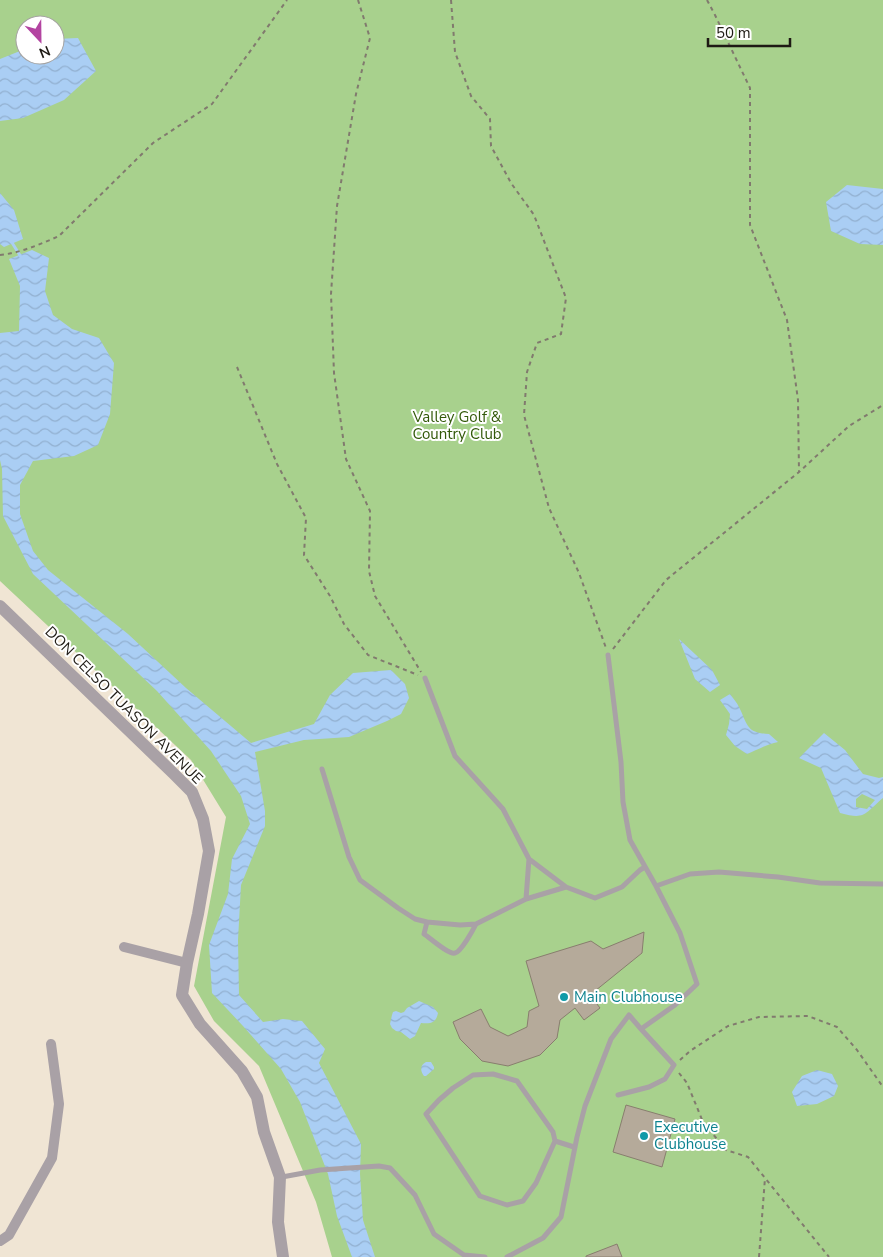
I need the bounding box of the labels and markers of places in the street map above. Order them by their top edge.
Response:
place label: Main Clubhouse [574,987,683,1007]
marker: Main Clubhouse [558,991,570,1003]
place label: Executive Clubhouse [654,1117,726,1154]
marker: Executive Clubhouse [638,1130,650,1142]

